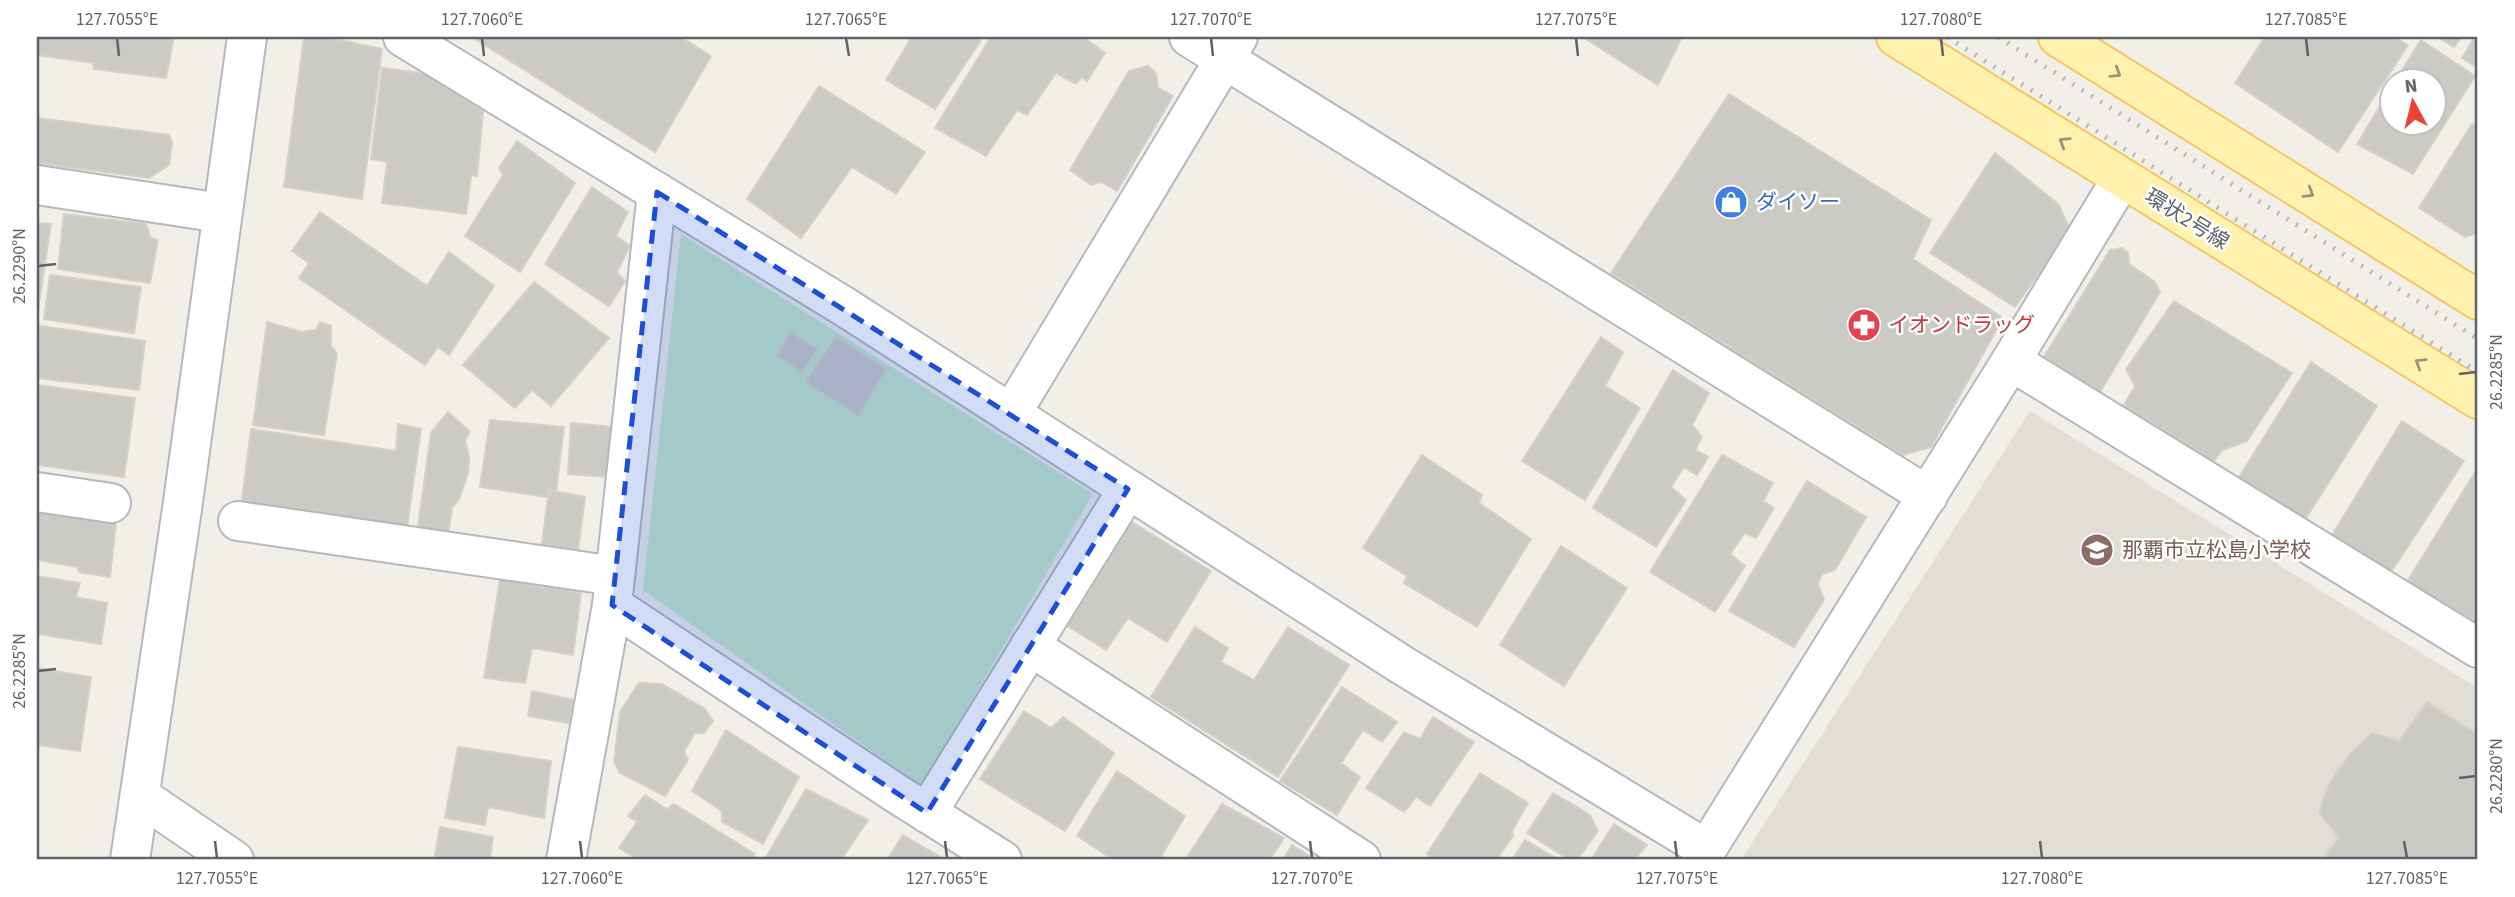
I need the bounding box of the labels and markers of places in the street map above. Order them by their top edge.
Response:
shop icon: ダイソー [1712,183,1750,221]
place label: ダイソー [1756,187,1840,217]
pharmacy icon: イオンドラッグ [1845,306,1883,344]
place label: イオンドラッグ [1888,310,2035,340]
school or university icon: 那覇市立松島小学校 [2078,531,2116,569]
place label: 那覇市立松島小学校 [2122,535,2311,565]

